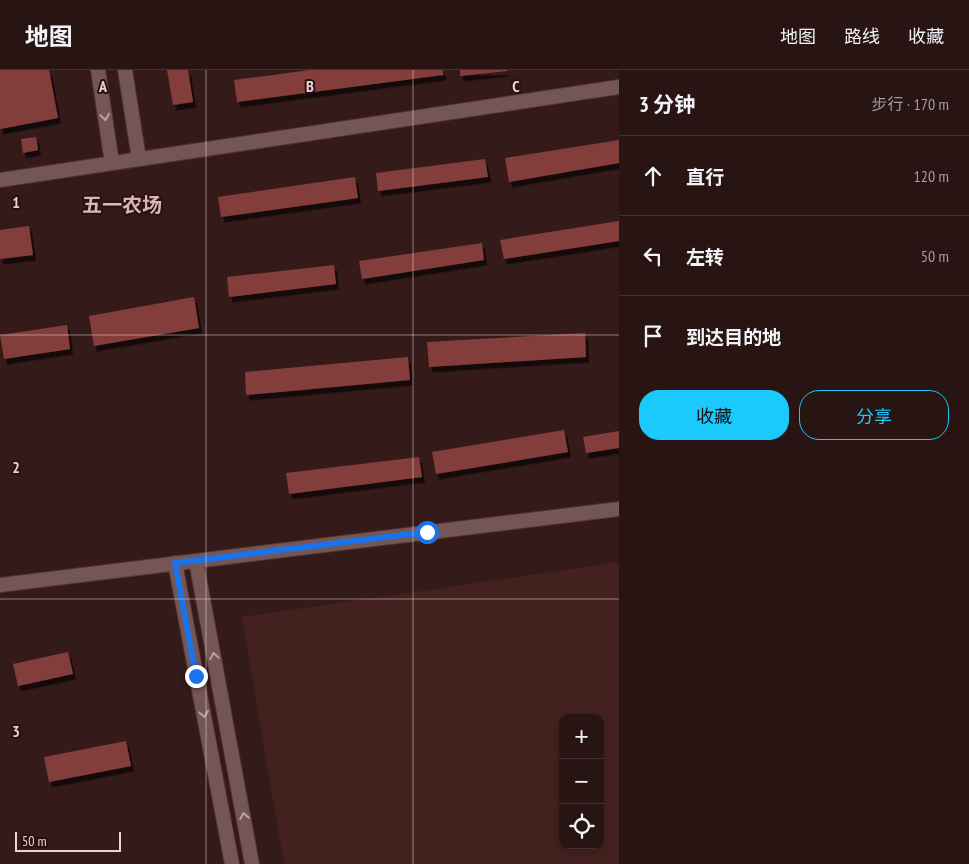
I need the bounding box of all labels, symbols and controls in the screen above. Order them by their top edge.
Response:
text: 地图 [25,21,73,52]
text: 地图 [780,25,816,48]
text: 路线 [844,25,880,48]
text: 收藏 [908,25,944,48]
text: A [98,76,108,96]
text: B [306,76,314,96]
text: C [512,76,520,96]
text: 3 分钟 [639,91,695,118]
text: 步行 · 170 m [871,94,949,114]
one-way arrow [99,113,110,121]
icon: ahead [639,162,667,190]
text: 直行 [686,165,724,189]
text: 120 m [914,166,949,186]
text: 1 [12,192,20,212]
district label: 五一农场 [82,192,162,218]
icon: left [639,242,667,270]
text: 左转 [686,245,724,269]
text: 50 m [921,246,949,266]
icon: arrive [639,322,667,350]
text: 到达目的地 [686,325,781,349]
button: 收藏 [639,390,789,440]
button: 分享 [799,390,949,440]
text: 2 [12,457,20,477]
route start [416,521,439,544]
one-way arrow [210,652,220,661]
route end [185,665,208,688]
one-way arrow [198,710,208,719]
map controls [559,714,604,849]
button: + [559,714,604,759]
text: 3 [12,721,20,741]
button: − [559,759,604,804]
button: locate [559,804,604,849]
one-way arrow [239,812,249,820]
scale bar [15,829,121,852]
text: 50 m [22,832,47,850]

